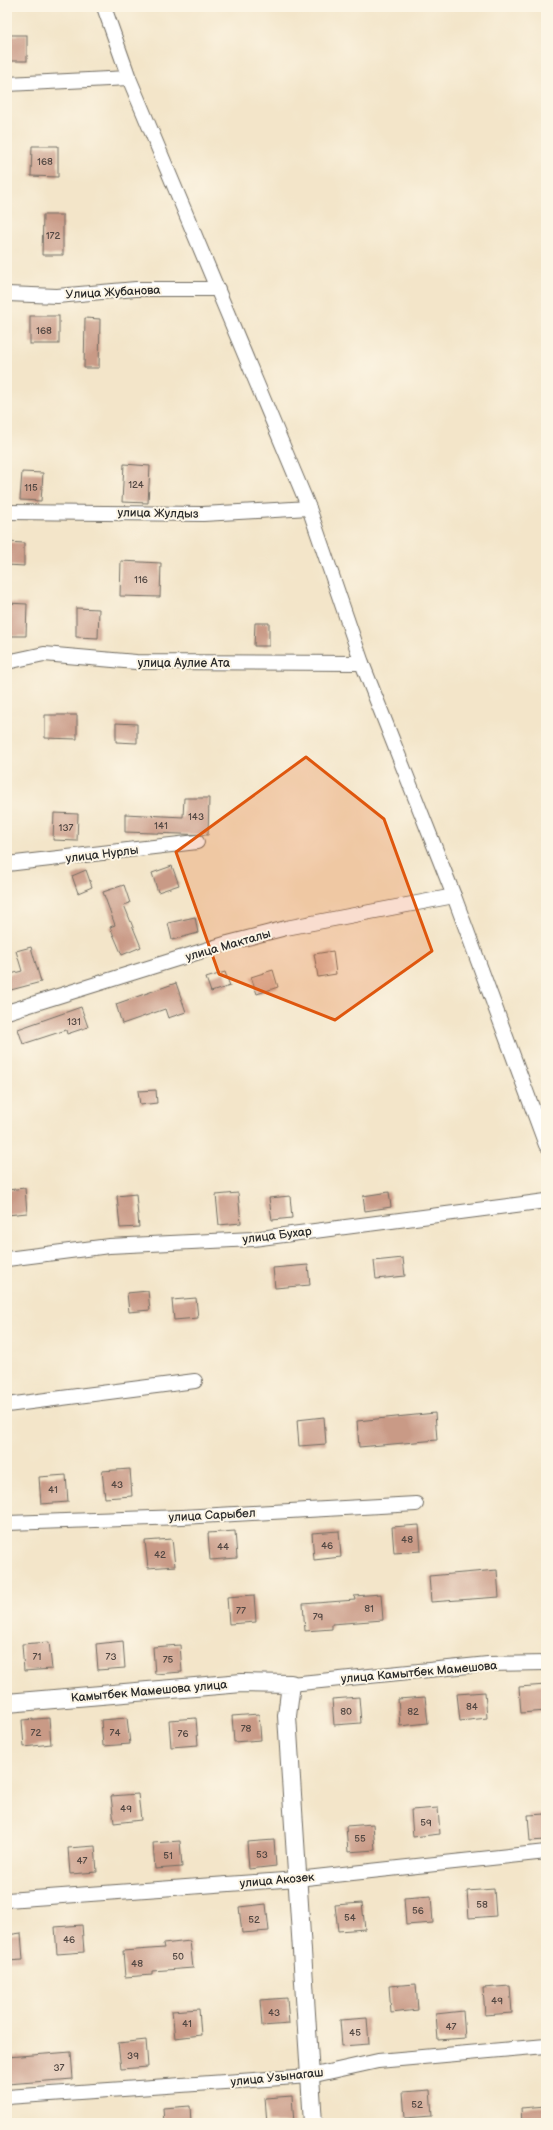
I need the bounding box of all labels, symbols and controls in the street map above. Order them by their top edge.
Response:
house number: 168 [37,156,53,168]
house number: 172 [46,230,60,242]
street label: Улица Жубанова [65,283,161,302]
house number: 168 [36,325,52,337]
house number: 124 [128,479,144,491]
house number: 115 [24,482,38,494]
street label: улица Жулдыз [117,505,199,522]
house number: 116 [134,574,148,586]
street label: улица Аулие Ата [138,656,230,671]
house number: 143 [188,811,204,823]
house number: 141 [154,820,168,832]
house number: 137 [59,822,74,834]
street label: улица Нурлы [65,843,139,866]
street label: улица Макталы [184,926,272,965]
house number: 131 [67,1016,81,1028]
street label: улица Бухар [242,1224,313,1247]
house number: 43 [111,1479,123,1491]
house number: 41 [48,1484,58,1496]
street label: улица Сарыбел [168,1506,256,1525]
house number: 48 [401,1534,413,1546]
house number: 46 [321,1540,333,1552]
house number: 44 [217,1541,229,1553]
house number: 42 [154,1549,166,1561]
house number: 81 [364,1603,374,1615]
house number: 77 [236,1605,246,1617]
house number: 79 [313,1611,324,1623]
house number: 71 [33,1651,42,1663]
house number: 73 [105,1651,117,1663]
house number: 75 [163,1654,174,1666]
street label: улица Камытбек Мамешова [340,1658,498,1687]
street label: Камытбек Мамешова улица [70,1677,228,1706]
house number: 84 [466,1701,478,1713]
house number: 80 [340,1706,352,1718]
house number: 82 [407,1706,419,1718]
house number: 78 [241,1723,252,1735]
house number: 72 [31,1727,42,1739]
house number: 74 [109,1727,121,1739]
house number: 76 [177,1728,189,1740]
house number: 49 [120,1803,132,1815]
house number: 59 [420,1817,432,1829]
house number: 55 [354,1833,366,1845]
house number: 53 [256,1849,268,1861]
house number: 51 [163,1850,173,1862]
house number: 47 [76,1855,88,1867]
street label: улица Акозек [239,1870,316,1891]
house number: 58 [476,1899,488,1911]
house number: 56 [412,1905,424,1917]
house number: 54 [344,1912,356,1924]
house number: 52 [248,1914,260,1926]
house number: 46 [63,1934,75,1946]
house number: 50 [172,1951,184,1963]
house number: 48 [131,1958,143,1970]
house number: 49 [491,1995,503,2007]
house number: 43 [268,2007,280,2019]
house number: 41 [182,2018,192,2030]
house number: 47 [445,2021,457,2033]
house number: 45 [349,2027,361,2039]
house number: 39 [127,2050,139,2062]
house number: 37 [53,2062,65,2074]
street label: улица Узынагаш [230,2065,324,2090]
house number: 52 [411,2099,423,2111]

